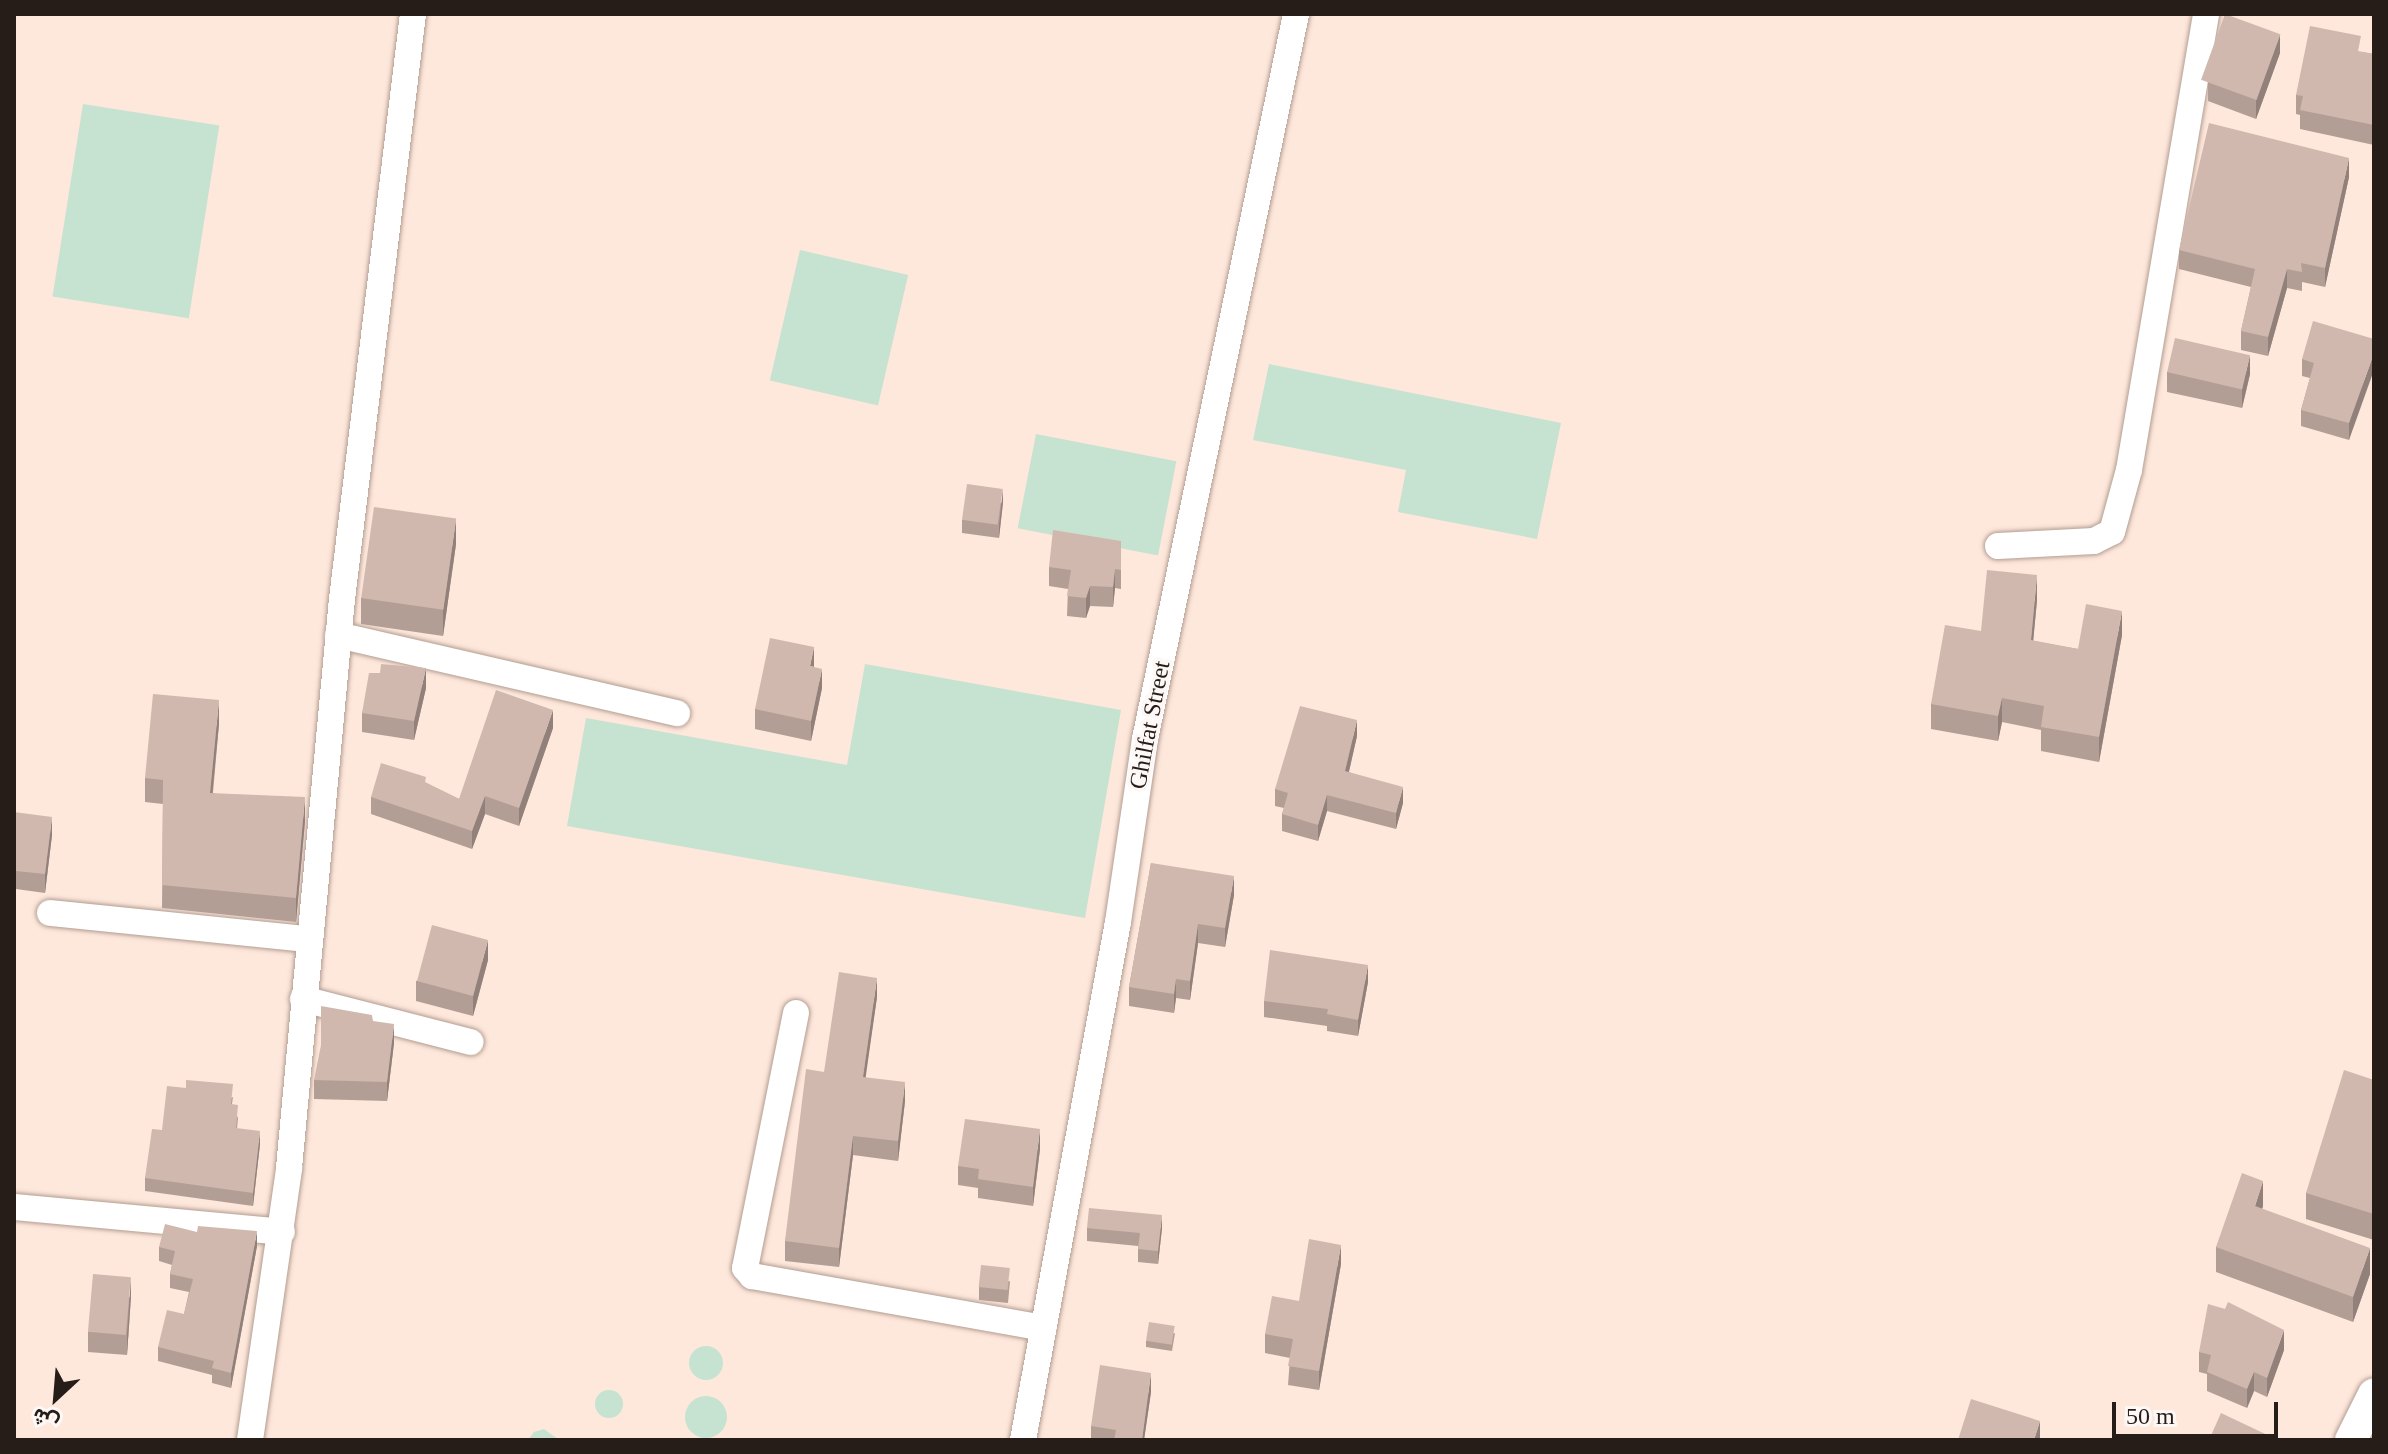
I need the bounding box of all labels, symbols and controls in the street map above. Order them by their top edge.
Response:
street label: Ghilfat Street [1123,658,1177,792]
north arrow [16,1358,96,1438]
scale bar [2116,1386,2282,1436]
text: ش [28,1403,63,1437]
text: 50 m [2126,1403,2175,1429]

